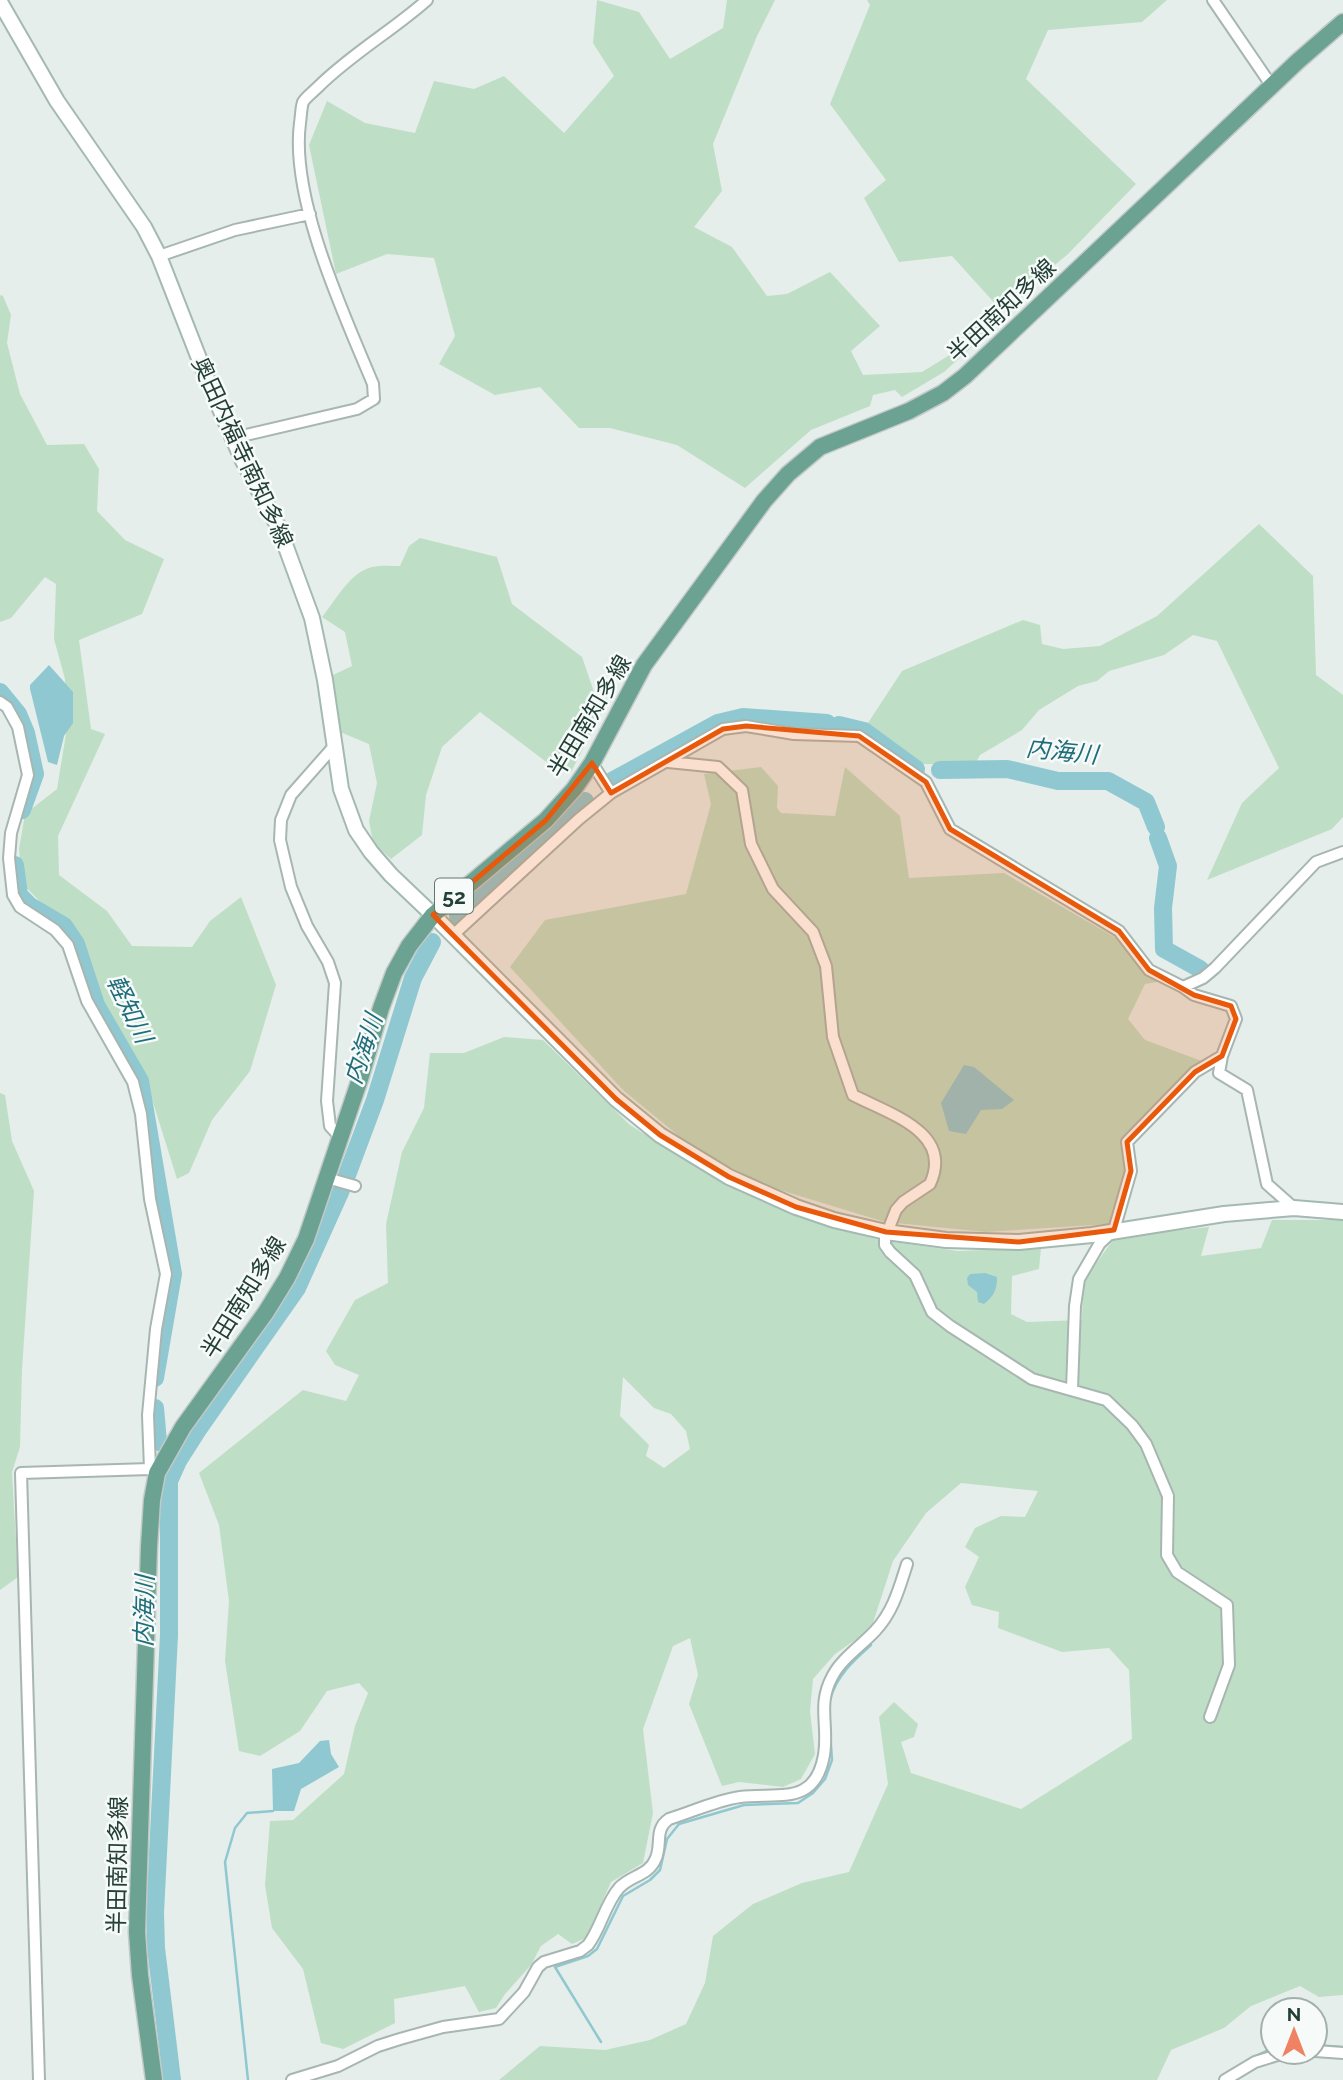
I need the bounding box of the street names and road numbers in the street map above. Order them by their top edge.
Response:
street label: 半田南知多線 [941,253,1061,367]
street label: 奥田内福寺南知多線 [187,352,299,552]
street label: 半田南知多線 [542,650,636,782]
road number: 52 [435,878,473,914]
street label: 半田南知多線 [195,1231,291,1363]
street label: 半田南知多線 [102,1796,132,1934]

